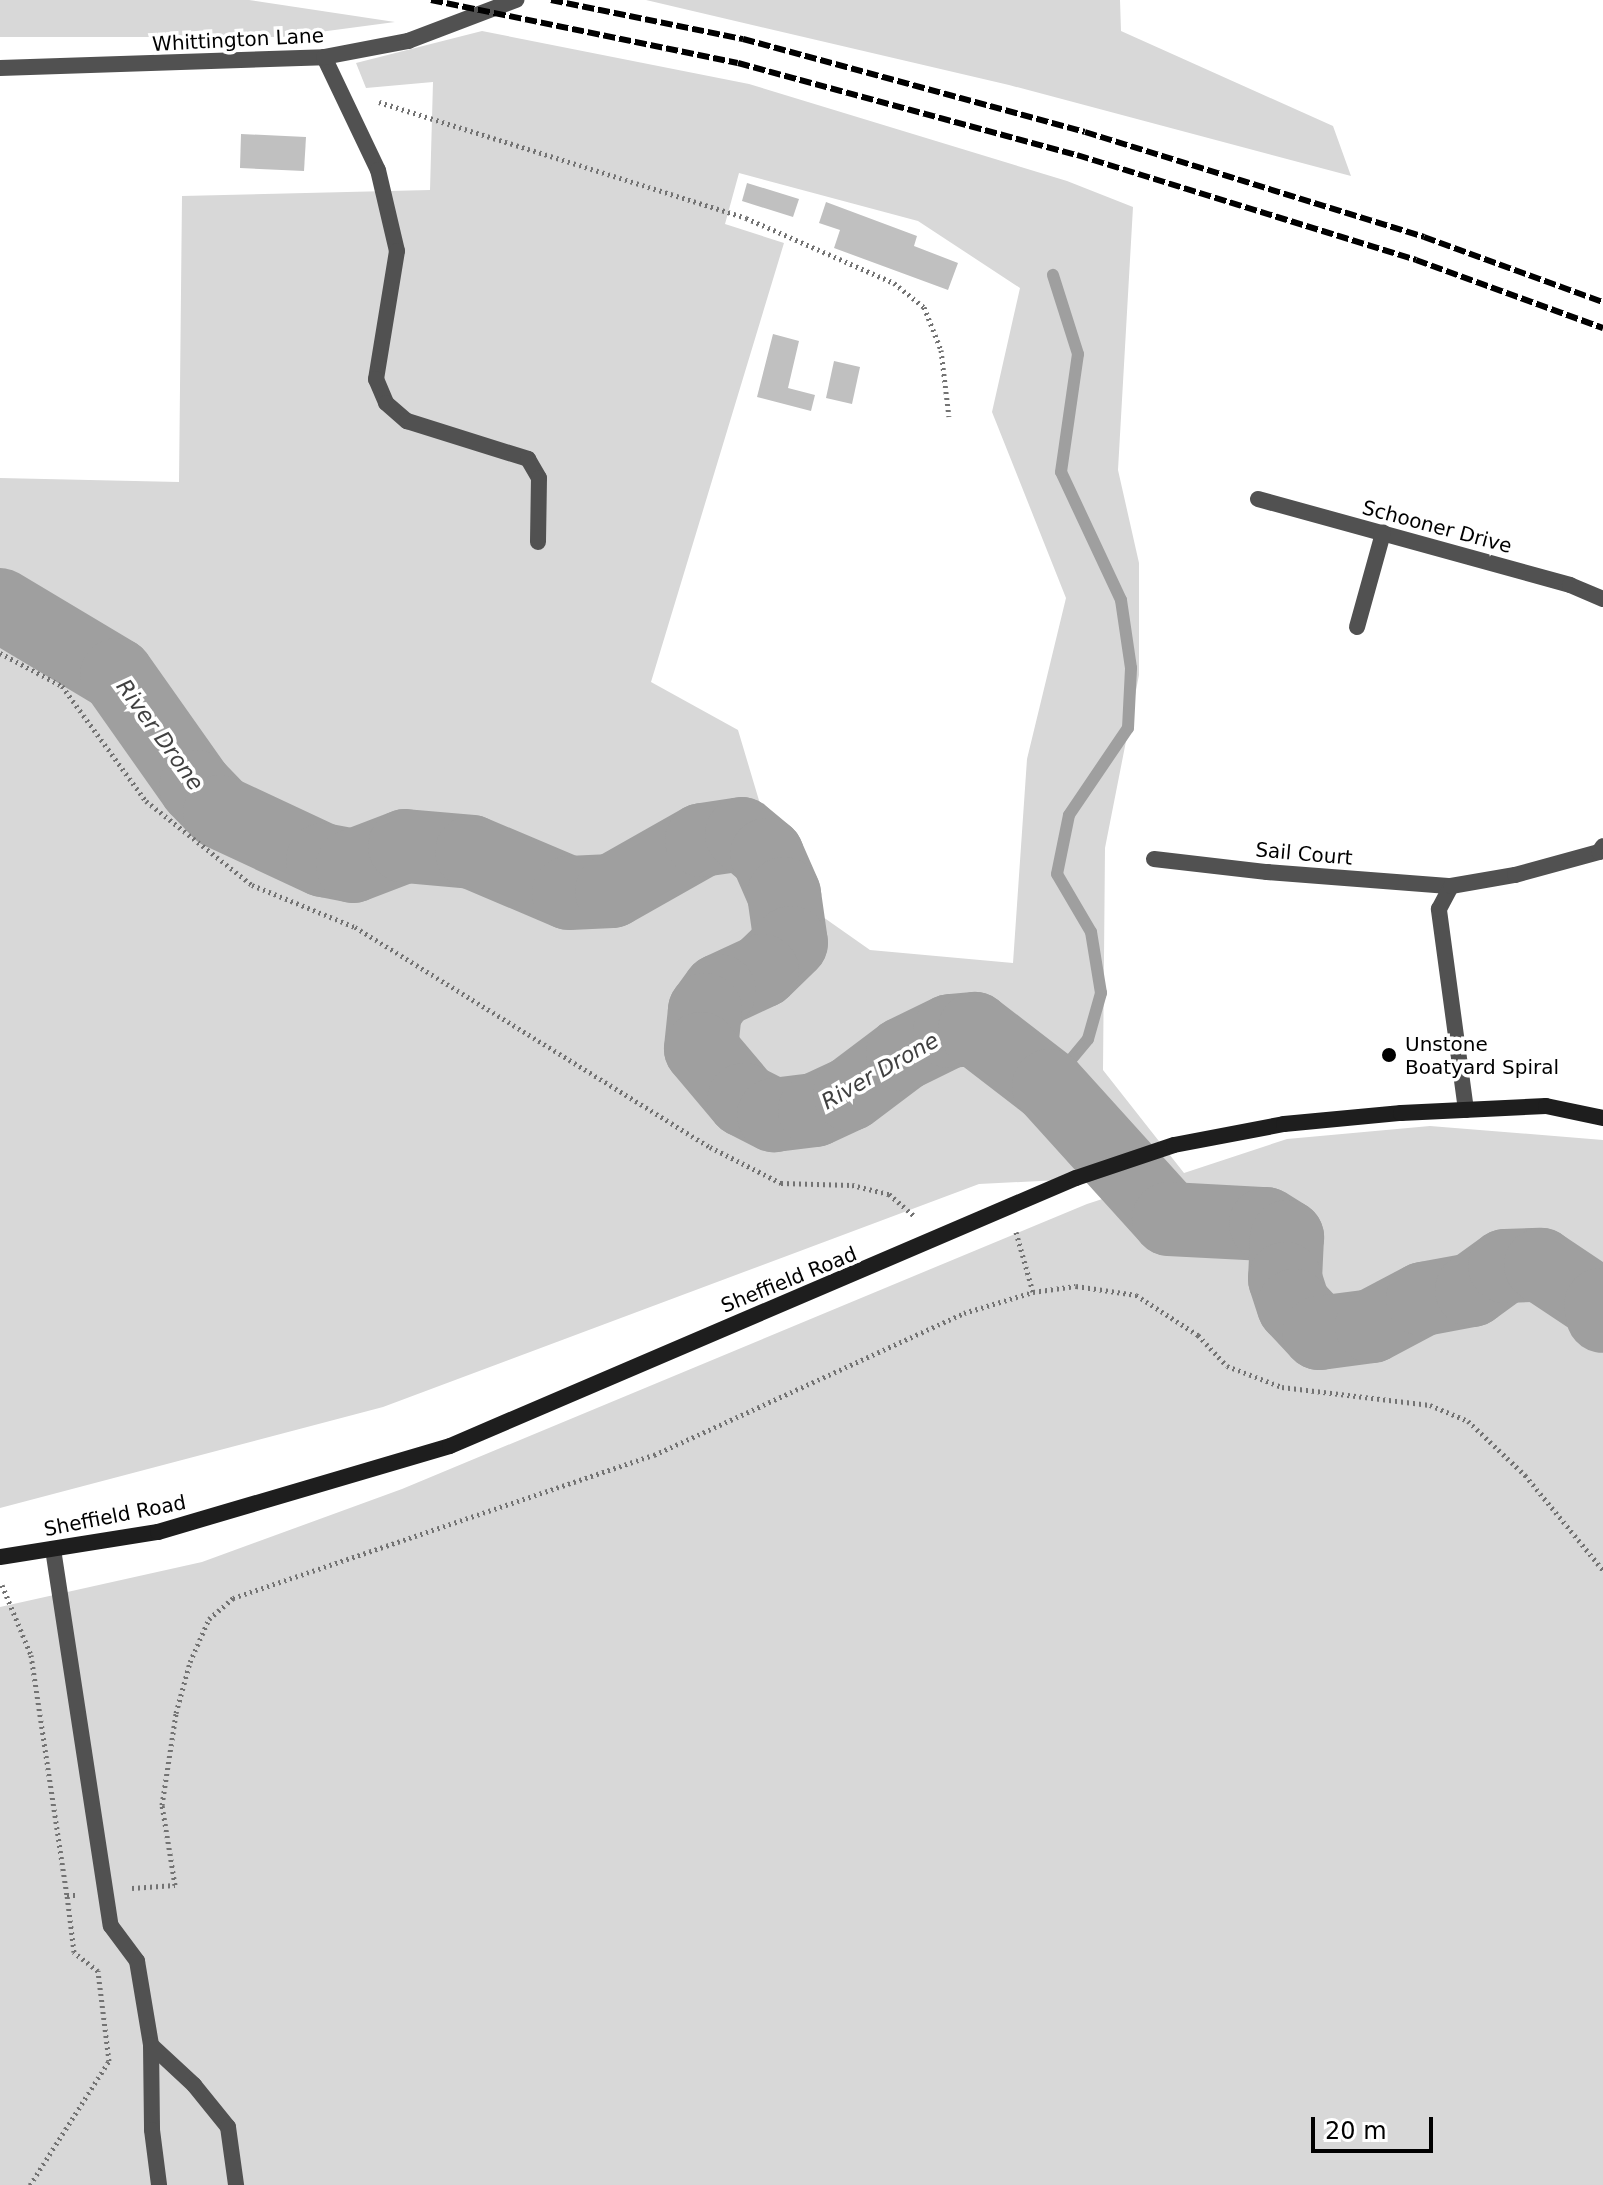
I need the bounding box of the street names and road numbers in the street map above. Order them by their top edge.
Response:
street label: Whittington Lane [151,24,325,56]
street label: Schooner Drive [1360,496,1514,558]
street label: Sail Court [1254,838,1354,870]
street label: Sheffield Road [718,1242,860,1318]
street label: Sheffield Road [42,1490,188,1542]

